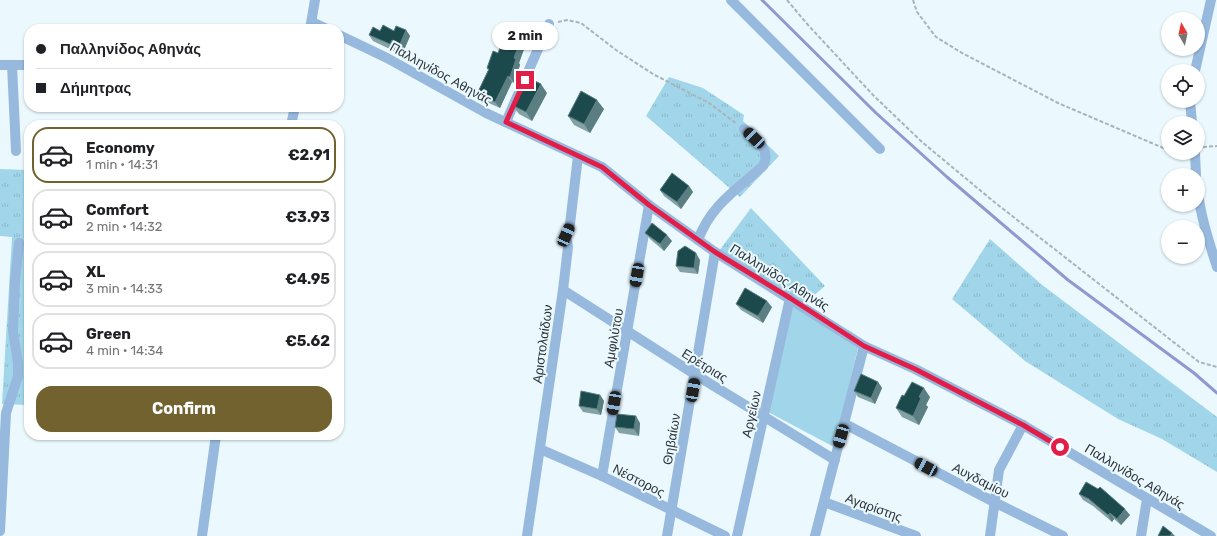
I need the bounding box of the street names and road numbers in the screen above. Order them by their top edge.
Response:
street label: Παλληνίδος Αθηνάς [387,39,494,108]
street label: Παλληνίδος Αθηνάς [727,241,832,314]
street label: Αριστολαίδων [530,304,555,384]
street label: Αμφιλύτου [601,307,626,369]
street label: Ερέτριας [679,346,730,385]
street label: Αργείων [739,389,764,439]
street label: Θηβαίων [660,412,683,466]
street label: Παλληνίδος Αθηνάς [1082,441,1187,512]
street label: Αυγδαμίου [950,460,1012,501]
street label: Νέστορος [610,461,667,500]
street label: Αγαρίστης [843,490,904,525]

